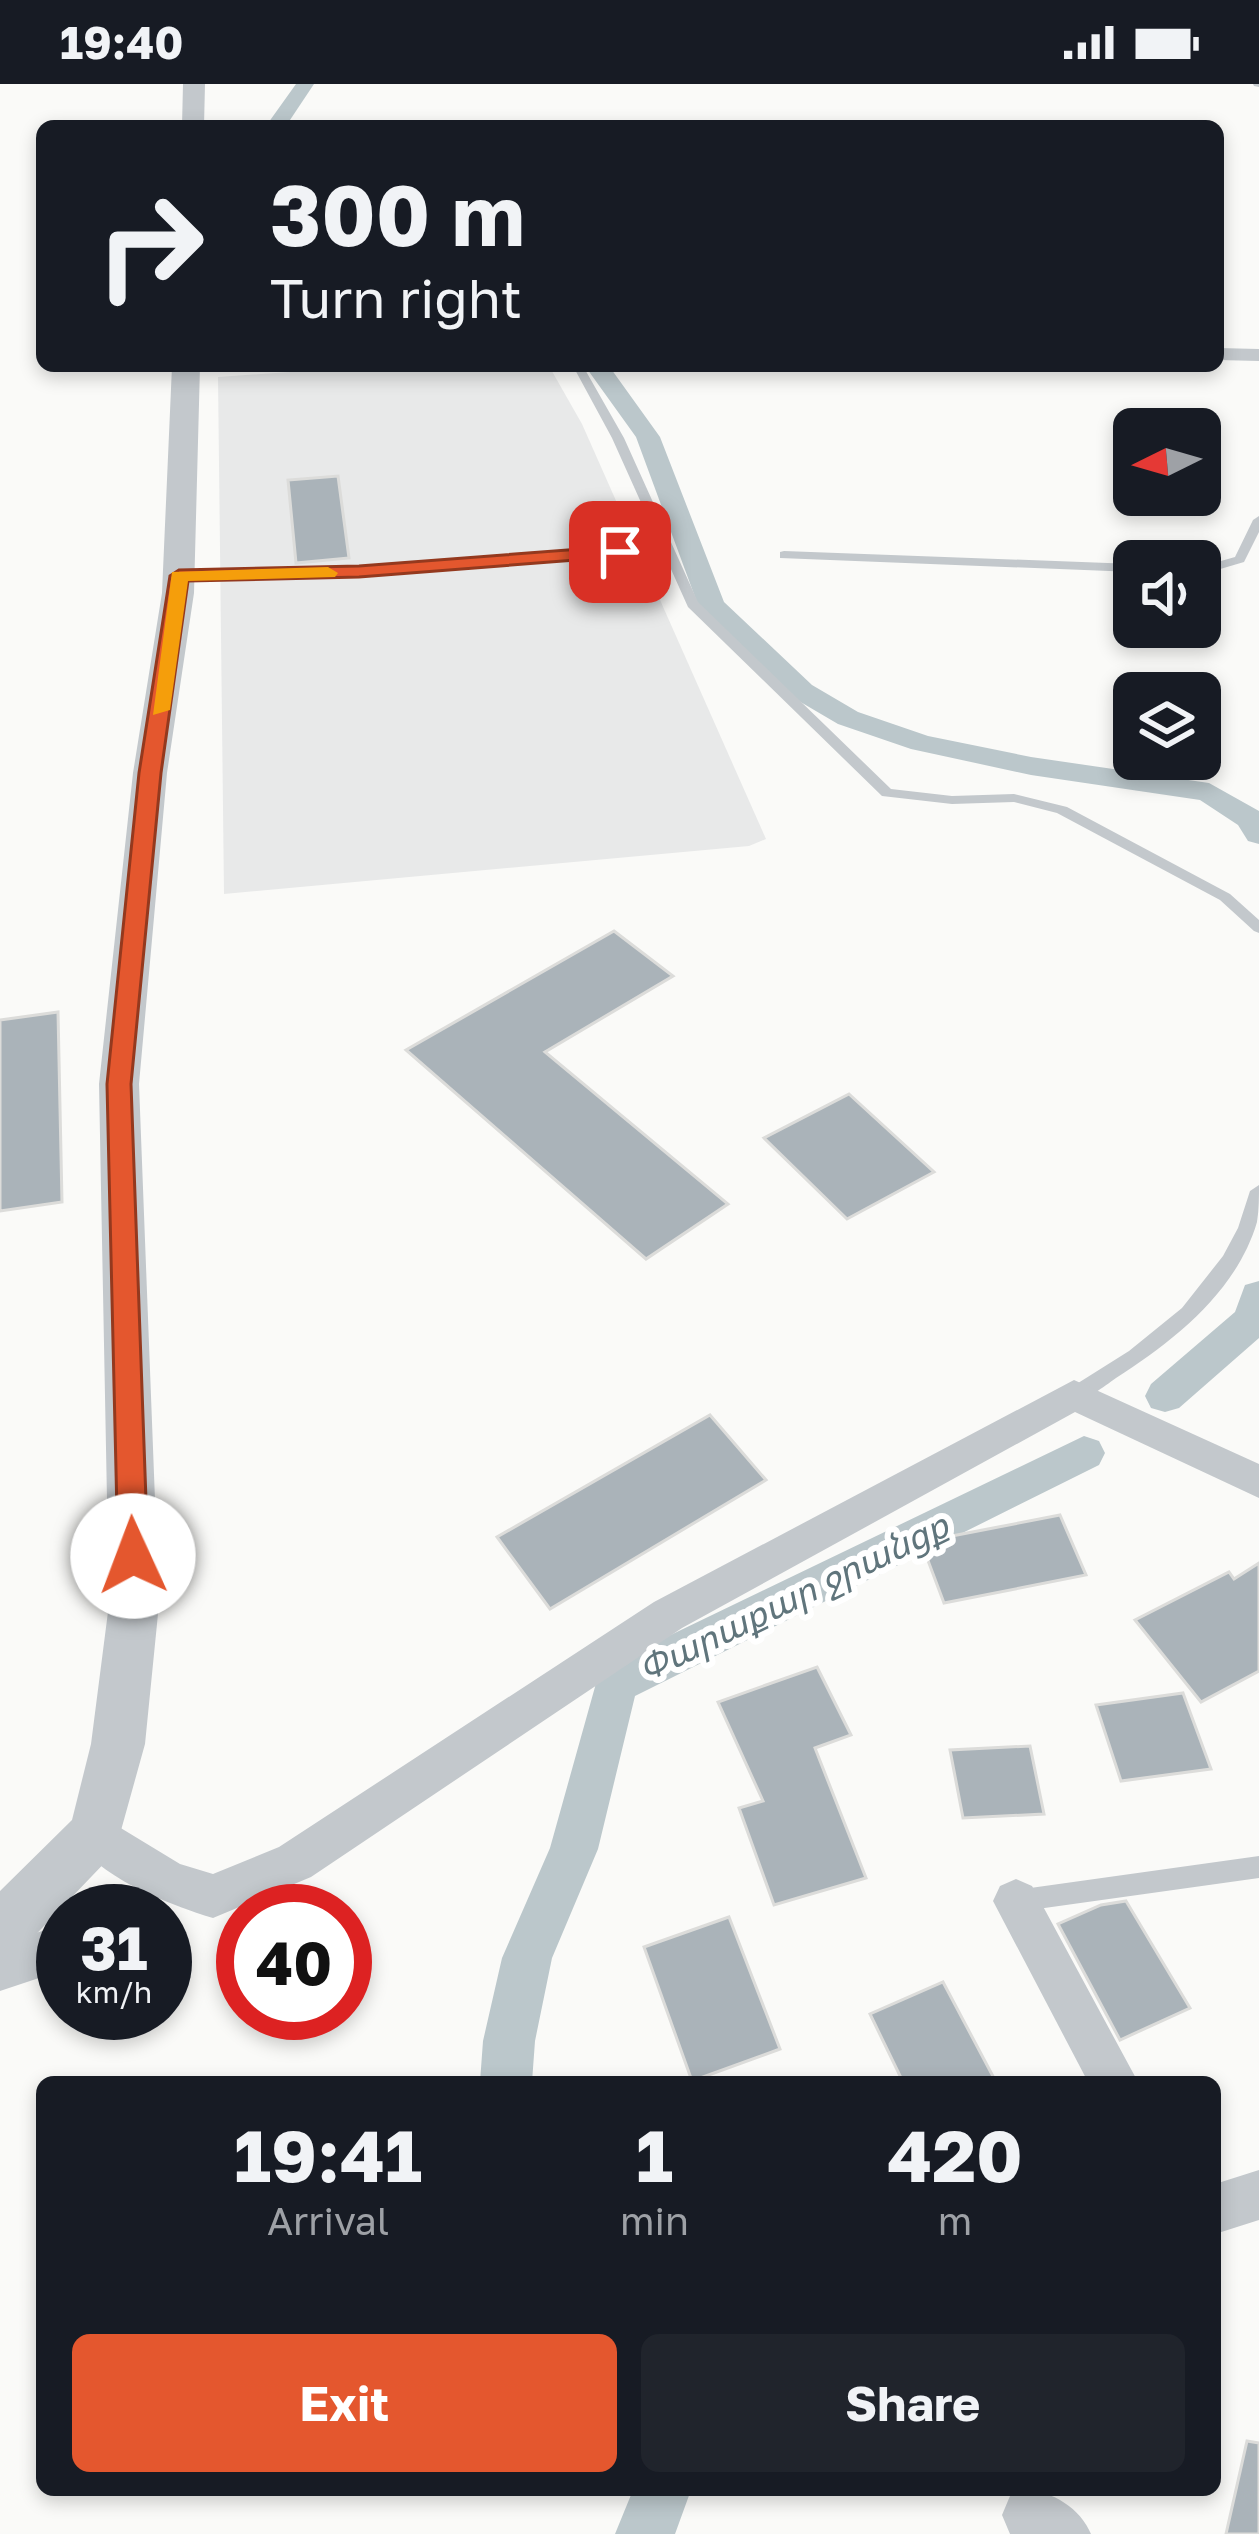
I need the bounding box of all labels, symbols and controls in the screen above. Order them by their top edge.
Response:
text: 19:40 [60,15,184,69]
text: 300 m [270,164,525,264]
icon: right [72,168,228,324]
text: Turn right [270,265,522,330]
north arrow [1113,408,1221,516]
map controls [1113,408,1221,780]
pin [569,501,671,603]
icon: arrive [587,519,653,585]
button: sound [1113,540,1221,648]
button: layers [1113,672,1221,780]
position arrow [70,1493,196,1619]
water label: Փարաքար ջրանցք [631,1502,957,1691]
speed limit sign: 40 [216,1884,372,2040]
text: 31 [80,1911,148,1983]
text: km/h [76,1974,152,2010]
text: 19:41 [234,2111,422,2198]
text: 1 [636,2111,673,2198]
text: 420 [887,2111,1023,2198]
text: Arrival [267,2197,389,2244]
text: min [620,2197,689,2244]
text: m [938,2197,972,2244]
button: Exit [72,2334,617,2472]
button: Share [641,2334,1185,2472]

